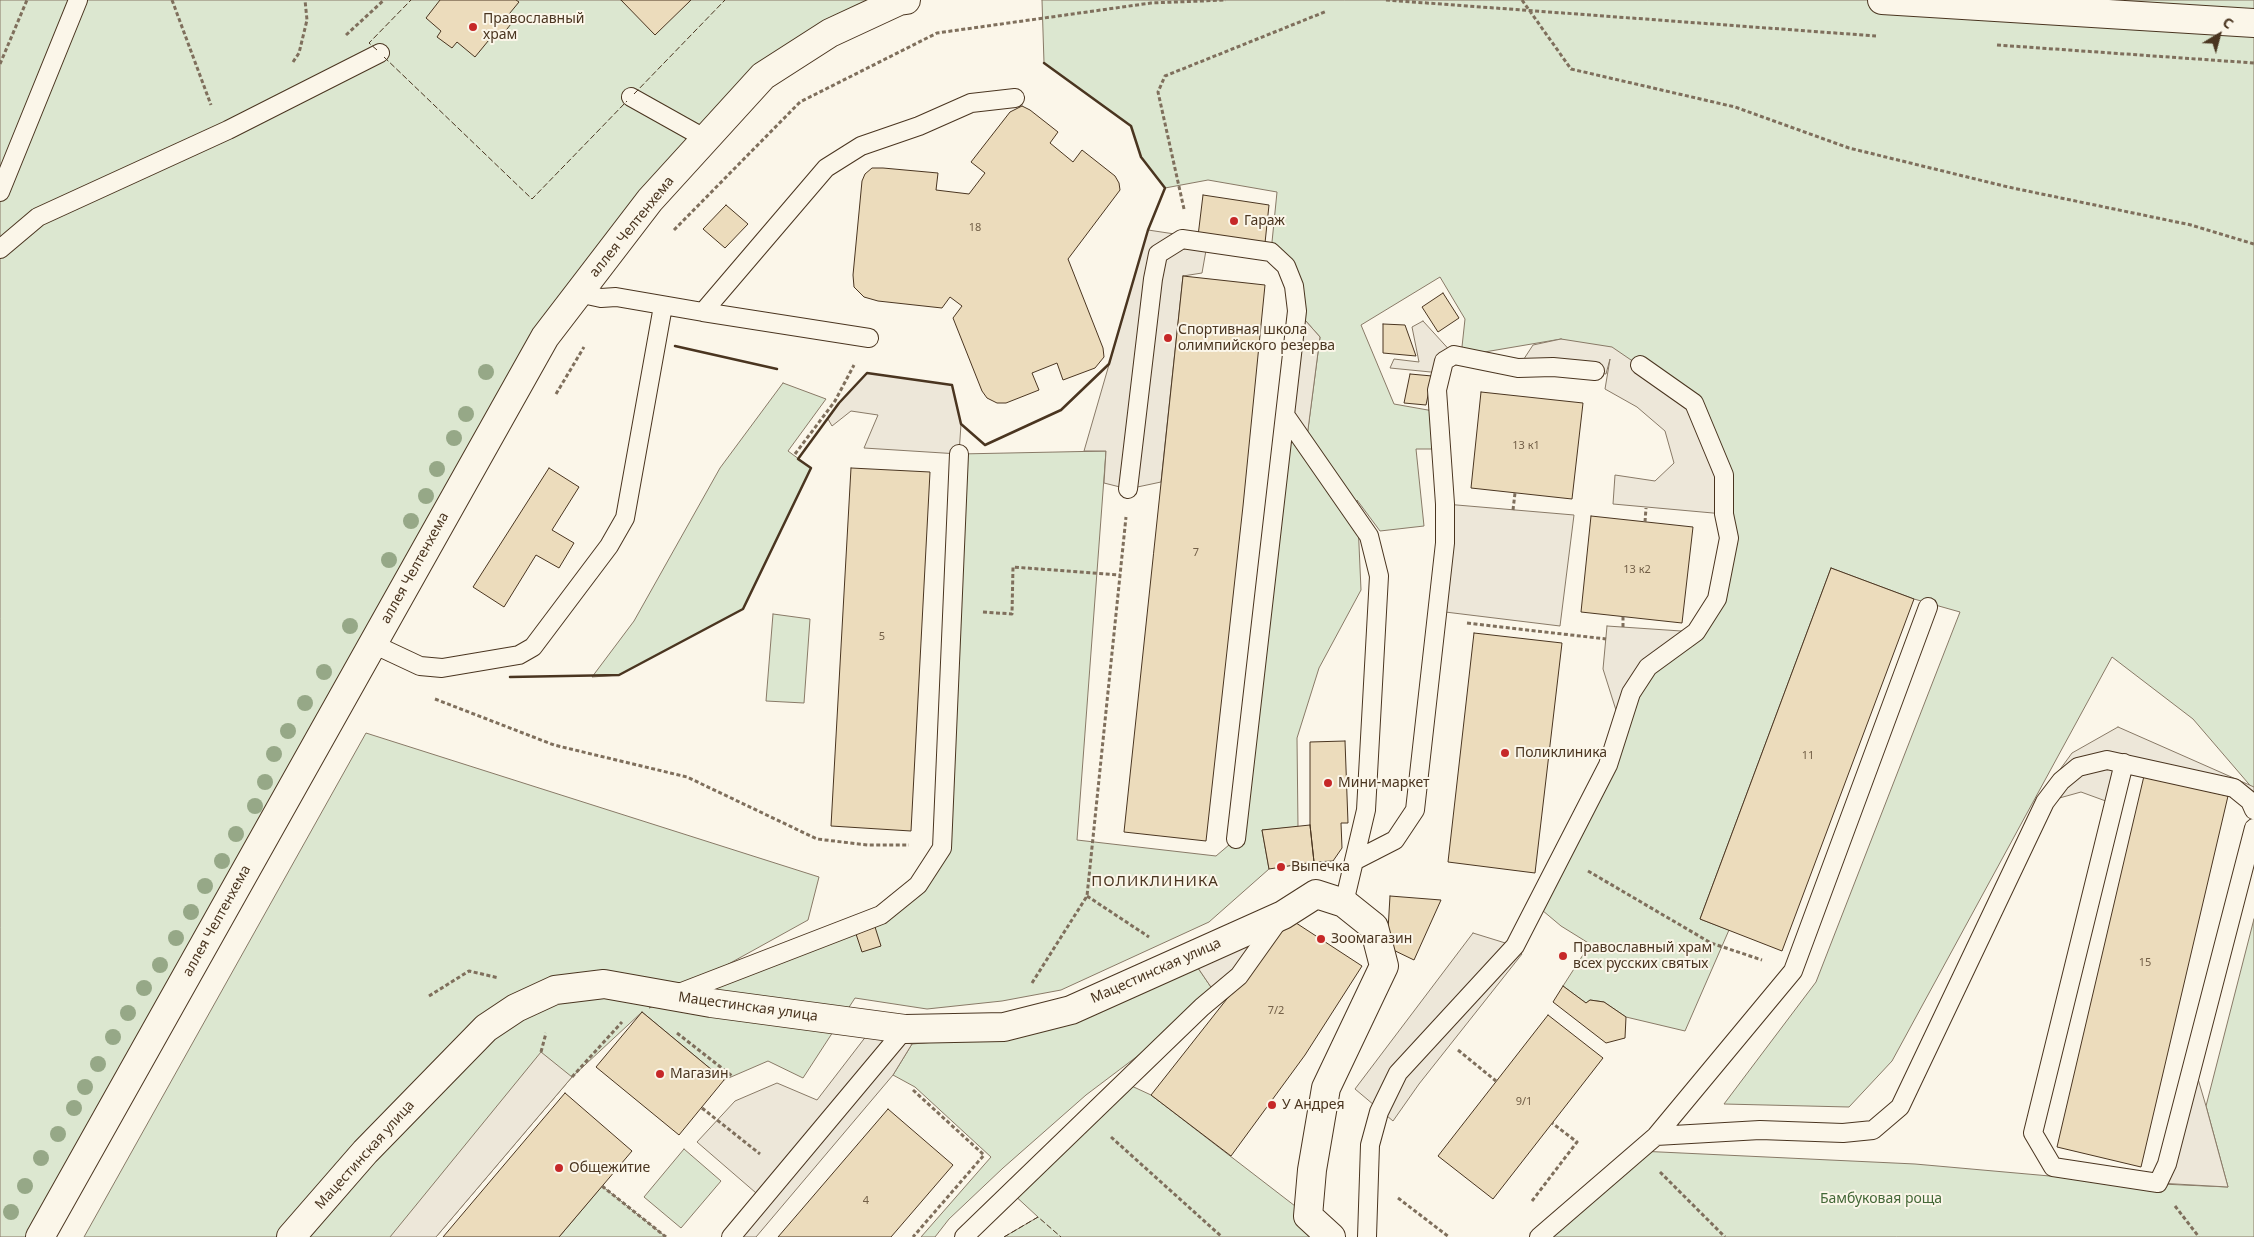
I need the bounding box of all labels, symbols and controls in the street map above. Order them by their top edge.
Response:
north arrow [2194,10,2244,60]
place label: Православный храм [483,11,584,44]
text: С [2219,12,2238,33]
marker: Православный храм [467,21,479,33]
street label: аллея Челтенхема [586,173,678,281]
place label: Гараж [1244,213,1285,229]
marker: Гараж [1228,215,1240,227]
house number: 18 [969,221,981,235]
place label: Спортивная школа олимпийского резерва [1178,322,1335,354]
marker: Спортивная школа олимпийского резерва [1162,332,1174,344]
house number: 13 к1 [1512,439,1540,453]
street label: аллея Челтенхема [377,509,453,627]
house number: 7 [1193,546,1199,560]
house number: 13 к2 [1623,563,1651,577]
house number: 5 [879,630,885,644]
place label: Поликлиника [1515,745,1607,761]
marker: Поликлиника [1499,747,1511,759]
house number: 11 [1802,749,1814,763]
place label: Мини-маркет [1338,775,1429,791]
marker: Мини-маркет [1322,777,1334,789]
place label: Выпечка [1291,859,1350,875]
marker: Выпечка [1275,861,1287,873]
street label: аллея Челтенхема [179,862,255,980]
district label: ПОЛИКЛИНИКА [1090,873,1220,891]
place label: Зоомагазин [1331,931,1412,947]
marker: Зоомагазин [1315,933,1327,945]
street label: Мацестинская улица [1088,935,1224,1007]
place label: Православный храм всех русских святых [1573,940,1712,972]
marker: Православный храм всех русских святых [1557,950,1569,962]
house number: 15 [2139,956,2151,970]
street label: Мацестинская улица [677,989,819,1025]
house number: 7/2 [1268,1004,1284,1018]
place label: Магазин [670,1066,729,1082]
marker: Магазин [654,1068,666,1080]
house number: 9/1 [1516,1095,1532,1109]
street label: Мацестинская улица [312,1097,418,1213]
place label: У Андрея [1282,1097,1344,1113]
marker: У Андрея [1266,1099,1278,1111]
place label: Общежитие [569,1160,650,1176]
marker: Общежитие [553,1162,565,1174]
park label: Бамбуковая роща [1820,1191,1942,1207]
house number: 4 [863,1194,869,1208]

